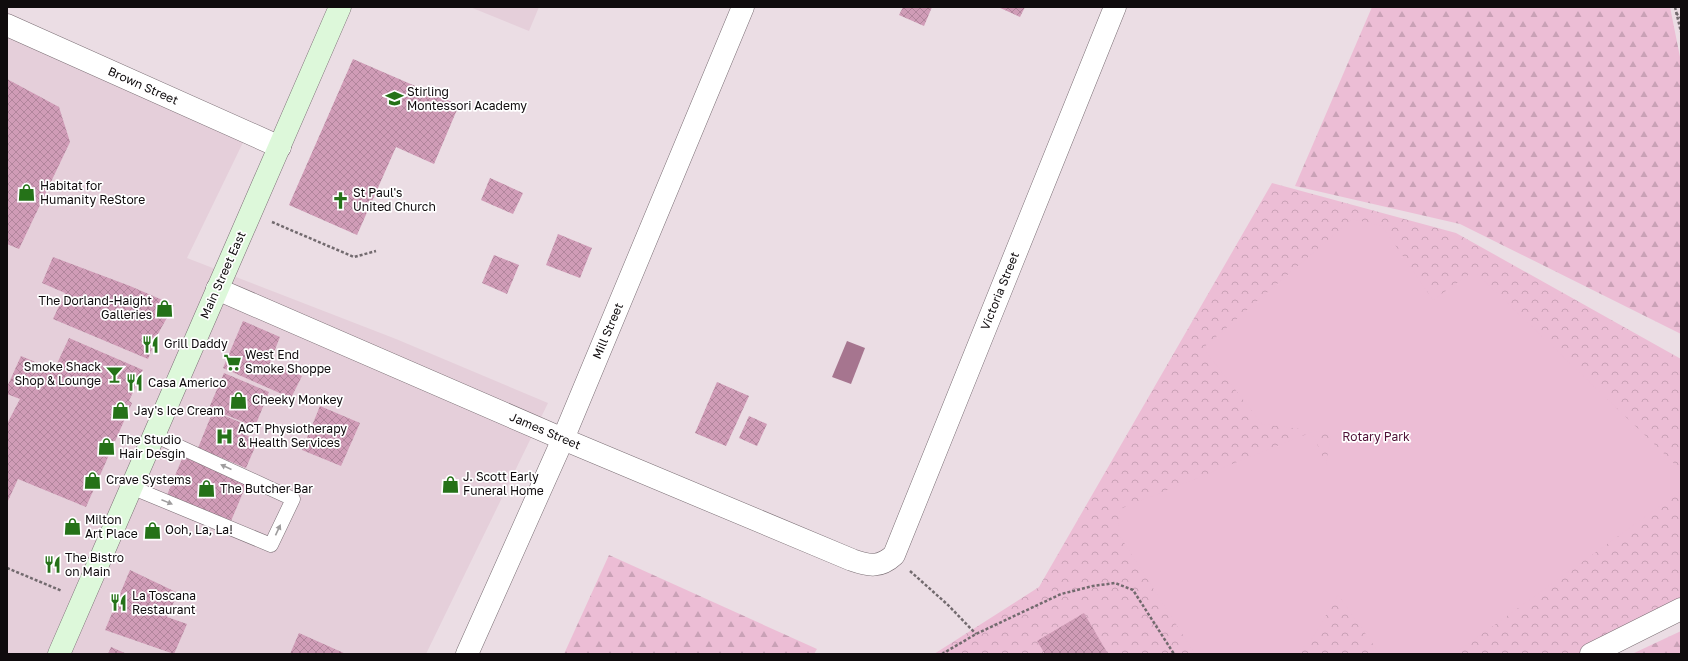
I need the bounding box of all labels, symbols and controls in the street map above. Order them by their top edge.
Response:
street label: Brown Street [106,63,181,108]
place label: Stirling Montessori Academy [407,84,527,113]
school or university icon: Stirling Montessori Academy [384,89,404,109]
place label: Habitat for Humanity ReStore [40,178,145,207]
shop icon: Habitat for Humanity ReStore [17,183,37,203]
place label: St Paul's United Church [353,185,436,214]
church icon: St Paul's United Church [330,190,350,210]
street label: Main Street East [197,228,249,321]
street label: Victoria Street [977,249,1022,332]
place label: The Dorland-Haight Galleries [38,293,152,322]
shop icon: The Dorland-Haight Galleries [155,298,175,318]
street label: Mill Street [589,300,626,361]
restaurant icon: Grill Daddy [141,334,161,354]
place label: Grill Daddy [164,336,228,351]
place label: West End Smoke Shoppe [245,347,331,376]
supermarket icon: West End Smoke Shoppe [222,352,242,372]
place label: Smoke Shack Shop & Lounge [14,359,101,388]
bar icon: Smoke Shack Shop & Lounge [104,364,124,384]
restaurant icon: Casa Americo [125,373,145,393]
place label: Casa Americo [148,375,226,390]
shop icon: Cheeky Monkey [229,390,249,410]
place label: Cheeky Monkey [252,392,343,407]
shop icon: Jay's Ice Cream [111,401,131,421]
place label: Jay's Ice Cream [134,403,224,418]
street label: James Street [507,409,583,452]
place label: ACT Physiotherapy & Health Services [238,421,347,450]
hospital icon: ACT Physiotherapy & Health Services [215,426,235,446]
park label: Rotary Park [1342,429,1410,444]
place label: The Studio Hair Desgin [119,432,186,461]
shop icon: The Studio Hair Desgin [96,437,116,457]
one-way arrow [220,464,231,470]
place label: J. Scott Early Funeral Home [463,469,544,498]
shop icon: Crave Systems [83,470,103,490]
place label: Crave Systems [106,472,191,487]
shop icon: J. Scott Early Funeral Home [440,474,460,494]
shop icon: The Butcher Bar [197,479,217,499]
place label: The Butcher Bar [220,481,313,496]
one-way arrow [161,499,173,506]
place label: Milton Art Place [85,512,138,541]
shop icon: Milton Art Place [62,517,82,537]
shop icon: Ooh, La, La! [142,520,162,540]
place label: Ooh, La, La! [165,522,233,537]
one-way arrow [275,524,281,536]
place label: The Bistro on Main [65,550,124,579]
restaurant icon: The Bistro on Main [42,555,62,575]
place label: La Toscana Restaurant [132,588,196,617]
restaurant icon: La Toscana Restaurant [109,593,129,613]

